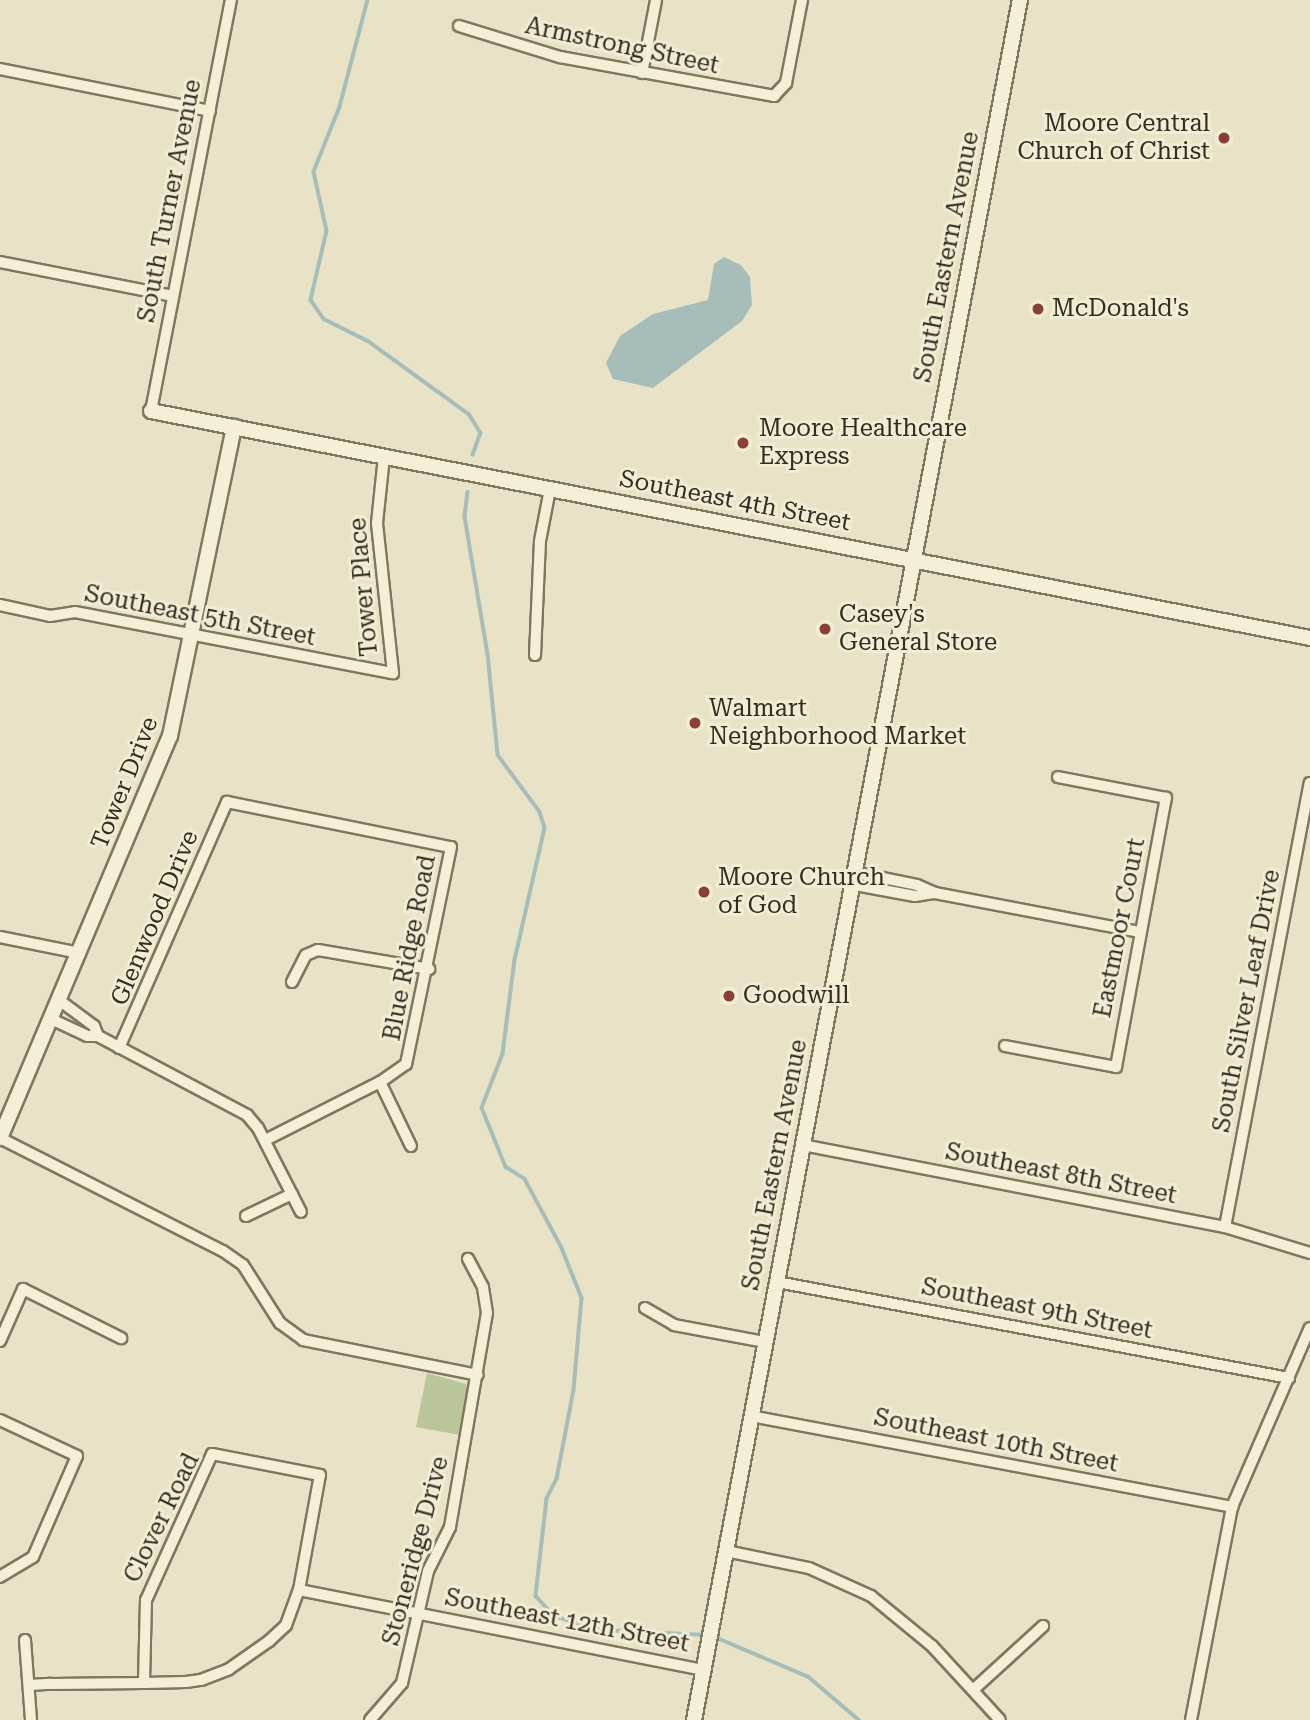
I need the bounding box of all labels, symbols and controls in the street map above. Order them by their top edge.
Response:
street label: Armstrong Street [523,11,721,81]
street label: South Turner Avenue [132,77,208,325]
place label: Moore Central Church of Christ [1017,110,1210,166]
street label: South Eastern Avenue [909,129,985,385]
marker: Moore Central Church of Christ [1216,130,1232,146]
place label: McDonald's [1052,295,1189,323]
marker: McDonald's [1030,301,1046,317]
place label: Moore Healthcare Express [759,415,967,471]
marker: Moore Healthcare Express [733,433,753,453]
street label: Southeast 4th Street [617,464,853,538]
street label: Tower Place [344,516,384,658]
street label: Southeast 5th Street [82,579,318,653]
place label: Casey's General Store [839,601,997,657]
marker: Casey's General Store [817,621,833,637]
place label: Walmart Neighborhood Market [709,695,966,751]
street label: Tower Drive [85,713,165,853]
marker: Walmart Neighborhood Market [687,715,703,731]
street label: Glenwood Drive [105,826,205,1010]
street label: Eastmoor Court [1088,836,1152,1020]
street label: Blue Ridge Road [378,853,442,1043]
place label: Moore Church of God [718,864,885,920]
street label: South Silver Leaf Drive [1207,867,1287,1135]
marker: Moore Church of God [696,884,712,900]
place label: Goodwill [743,982,849,1010]
marker: Goodwill [721,988,737,1004]
street label: South Eastern Avenue [737,1037,813,1293]
street label: Southeast 8th Street [943,1137,1179,1211]
street label: Southeast 9th Street [919,1272,1155,1346]
street label: Southeast 10th Street [871,1403,1121,1479]
street label: Clover Road [118,1449,206,1587]
street label: Stoneridge Drive [377,1453,455,1649]
street label: Southeast 12th Street [442,1583,692,1659]

